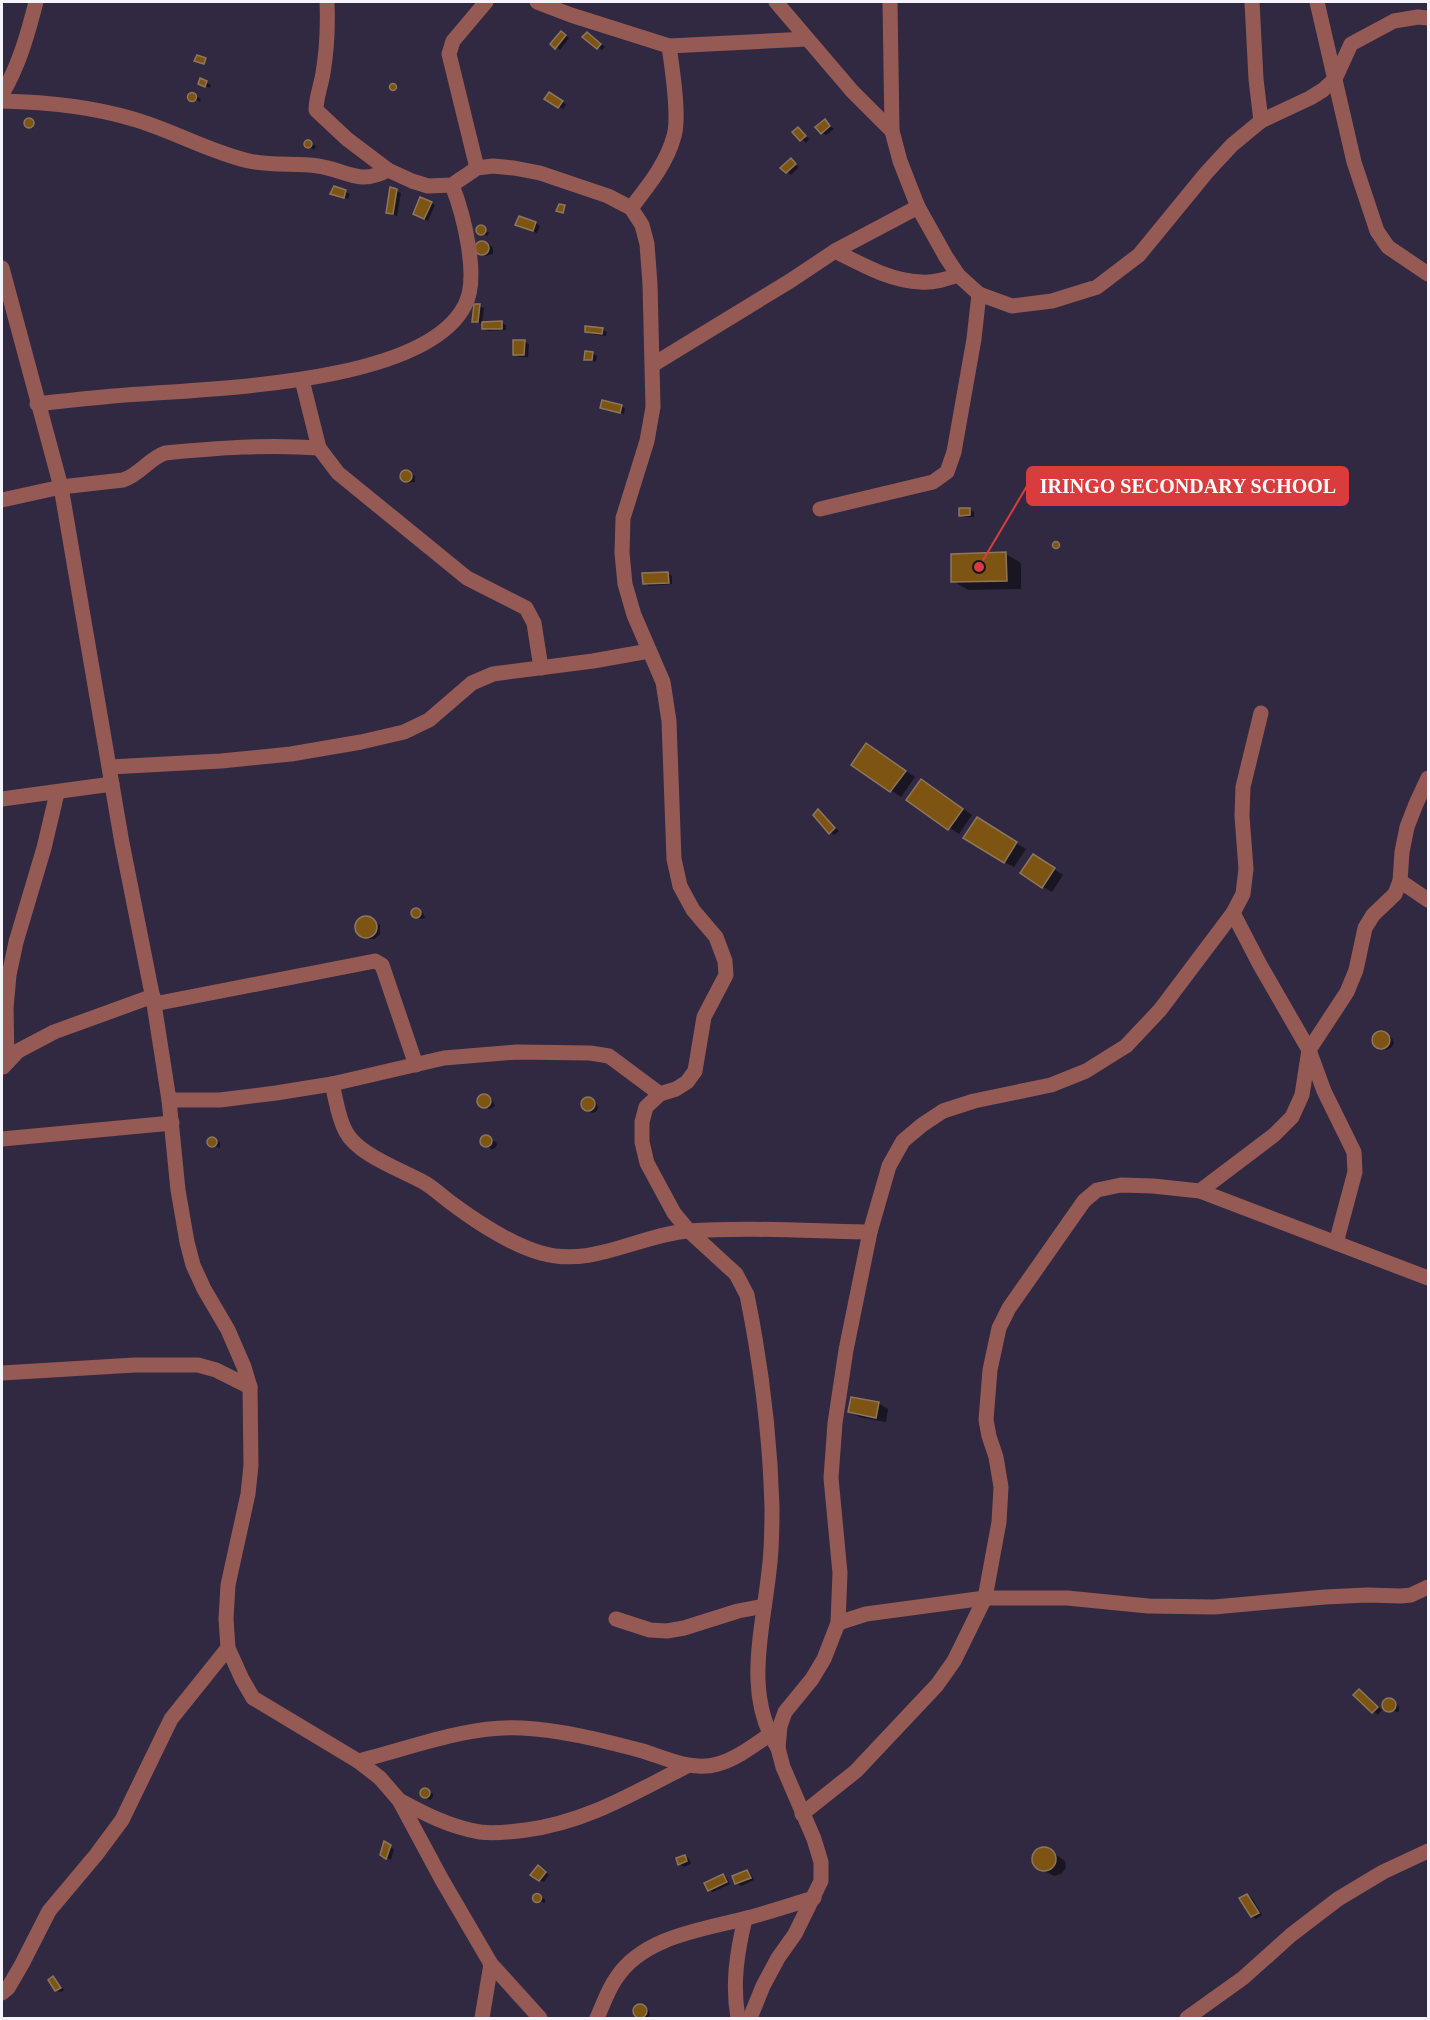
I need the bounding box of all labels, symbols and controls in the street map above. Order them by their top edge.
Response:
callout: IRINGO SECONDARY SCHOOL [1027,467,1348,505]
text: IRINGO SECONDARY SCHOOL [1040,475,1336,497]

